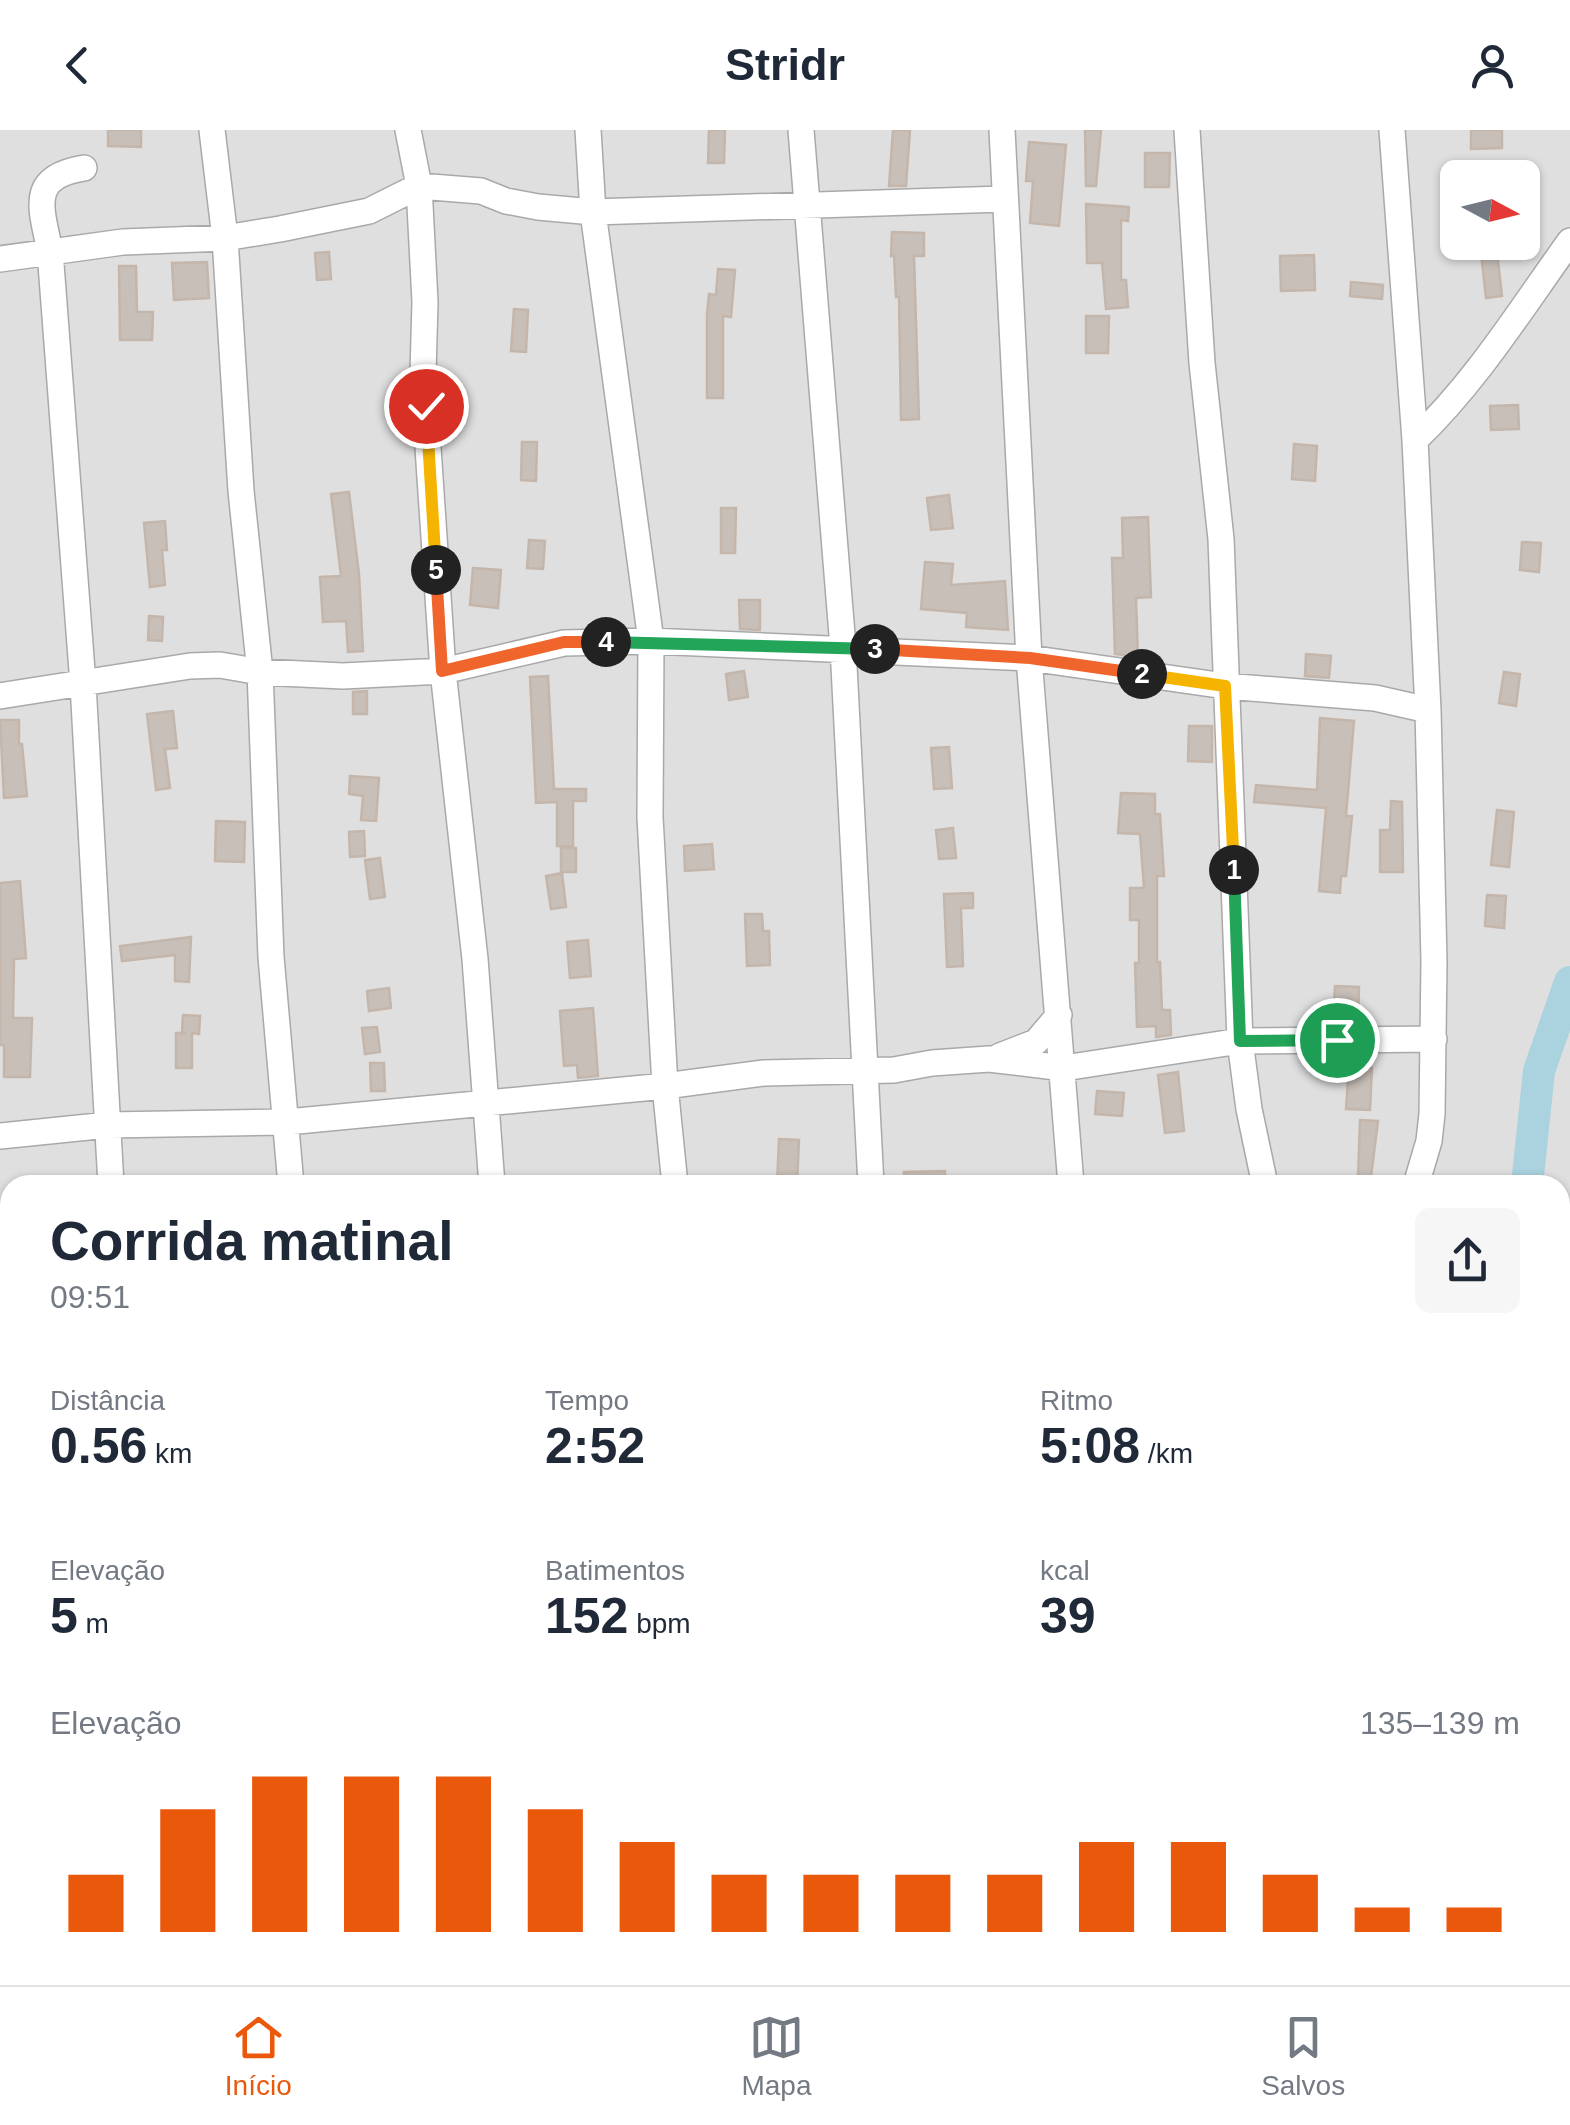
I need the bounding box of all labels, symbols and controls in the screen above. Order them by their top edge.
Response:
icon: back [50,38,105,93]
icon: person [1465,38,1520,93]
text: Stridr [725,39,845,90]
north arrow [1440,160,1540,260]
map controls [1440,160,1540,260]
pin [384,364,469,449]
icon: check [399,379,454,434]
pin: 5 [411,545,461,595]
text: 5 [428,554,444,585]
pin: 4 [581,617,631,667]
pin: 3 [850,624,900,674]
text: 4 [598,626,614,657]
text: 3 [867,633,883,664]
pin: 2 [1117,649,1167,699]
text: 2 [1134,658,1150,689]
pin: 1 [1209,845,1259,895]
text: 1 [1226,854,1242,885]
pin [1295,998,1380,1083]
icon: arrive [1310,1013,1365,1068]
button: share [1415,1208,1520,1313]
text: Corrida matinal [50,1210,453,1272]
text: 09:51 [50,1279,130,1315]
text: Distância [50,1385,165,1416]
text: Tempo [545,1385,629,1416]
text: Ritmo [1040,1385,1113,1416]
text: 0.56 [50,1418,147,1474]
text: 2:52 [545,1418,645,1474]
text: 5:08 [1040,1418,1140,1474]
text: km [147,1438,192,1469]
text: /km [1140,1438,1193,1469]
text: Elevação [50,1555,165,1586]
text: Batimentos [545,1555,685,1586]
text: kcal [1040,1555,1090,1586]
text: 5 [50,1588,78,1644]
text: 152 [545,1588,628,1644]
text: 39 [1040,1588,1096,1644]
text: m [78,1608,109,1639]
text: bpm [628,1608,691,1639]
text: Elevação [50,1705,182,1741]
text: 135–139 m [1360,1705,1520,1741]
tab: Início [225,2010,292,2102]
tab: Mapa [741,2010,811,2102]
tab: Salvos [1261,2010,1345,2102]

